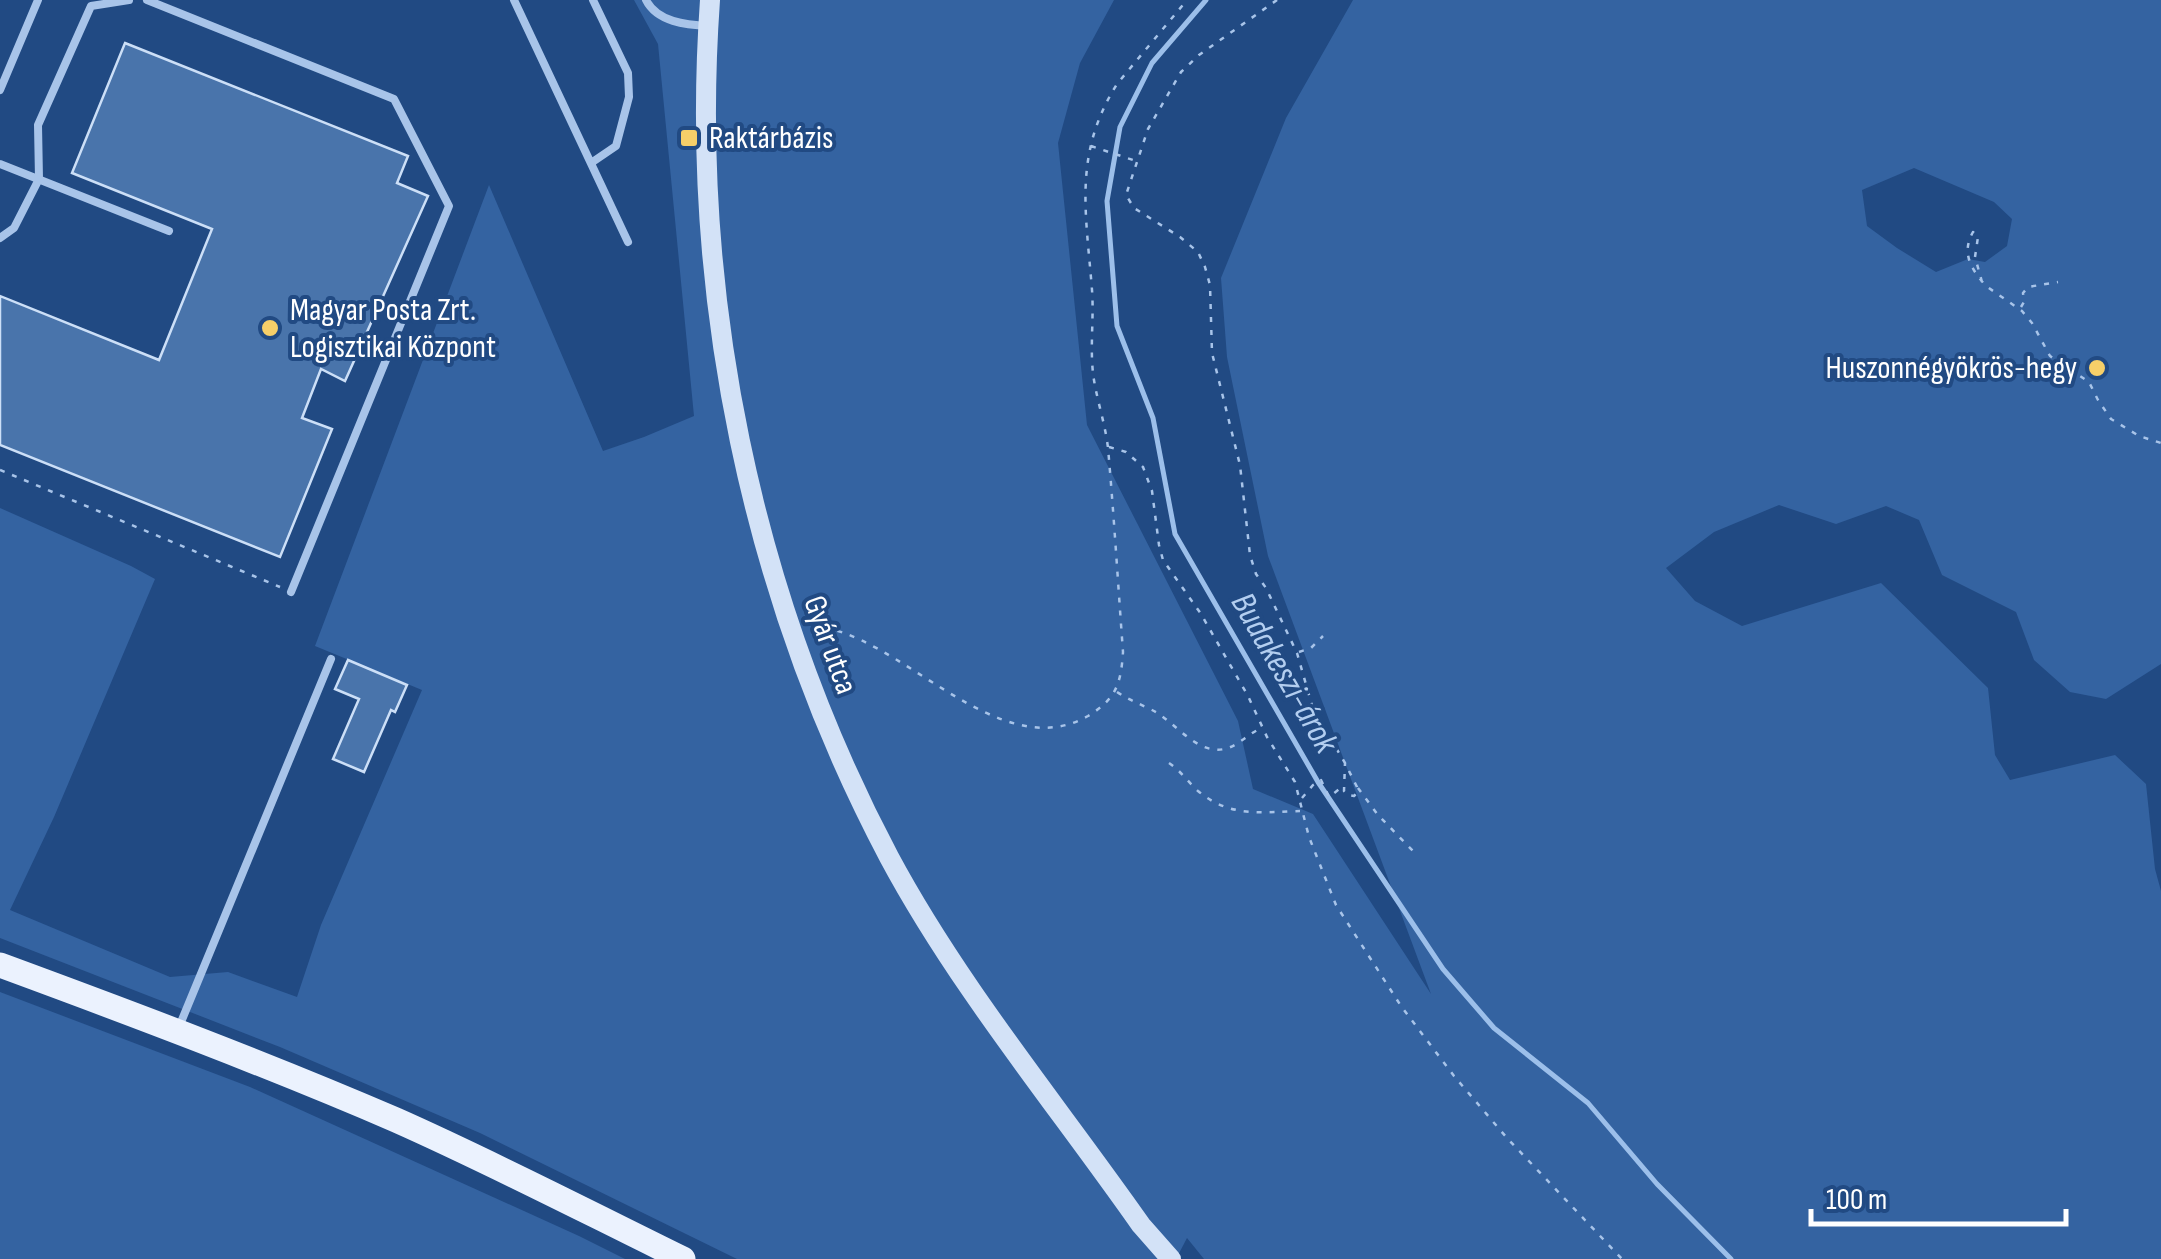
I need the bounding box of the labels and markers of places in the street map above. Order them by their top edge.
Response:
place label: Raktárbázis [709,119,834,158]
marker: Raktárbázis [678,127,700,149]
place label: Magyar Posta Zrt. Logisztikai Központ [290,291,496,367]
marker: Magyar Posta Zrt. Logisztikai Központ [259,317,281,339]
place label: Huszonnégyökrös-hegy [1826,349,2077,388]
marker: Huszonnégyökrös-hegy [2086,357,2108,379]

